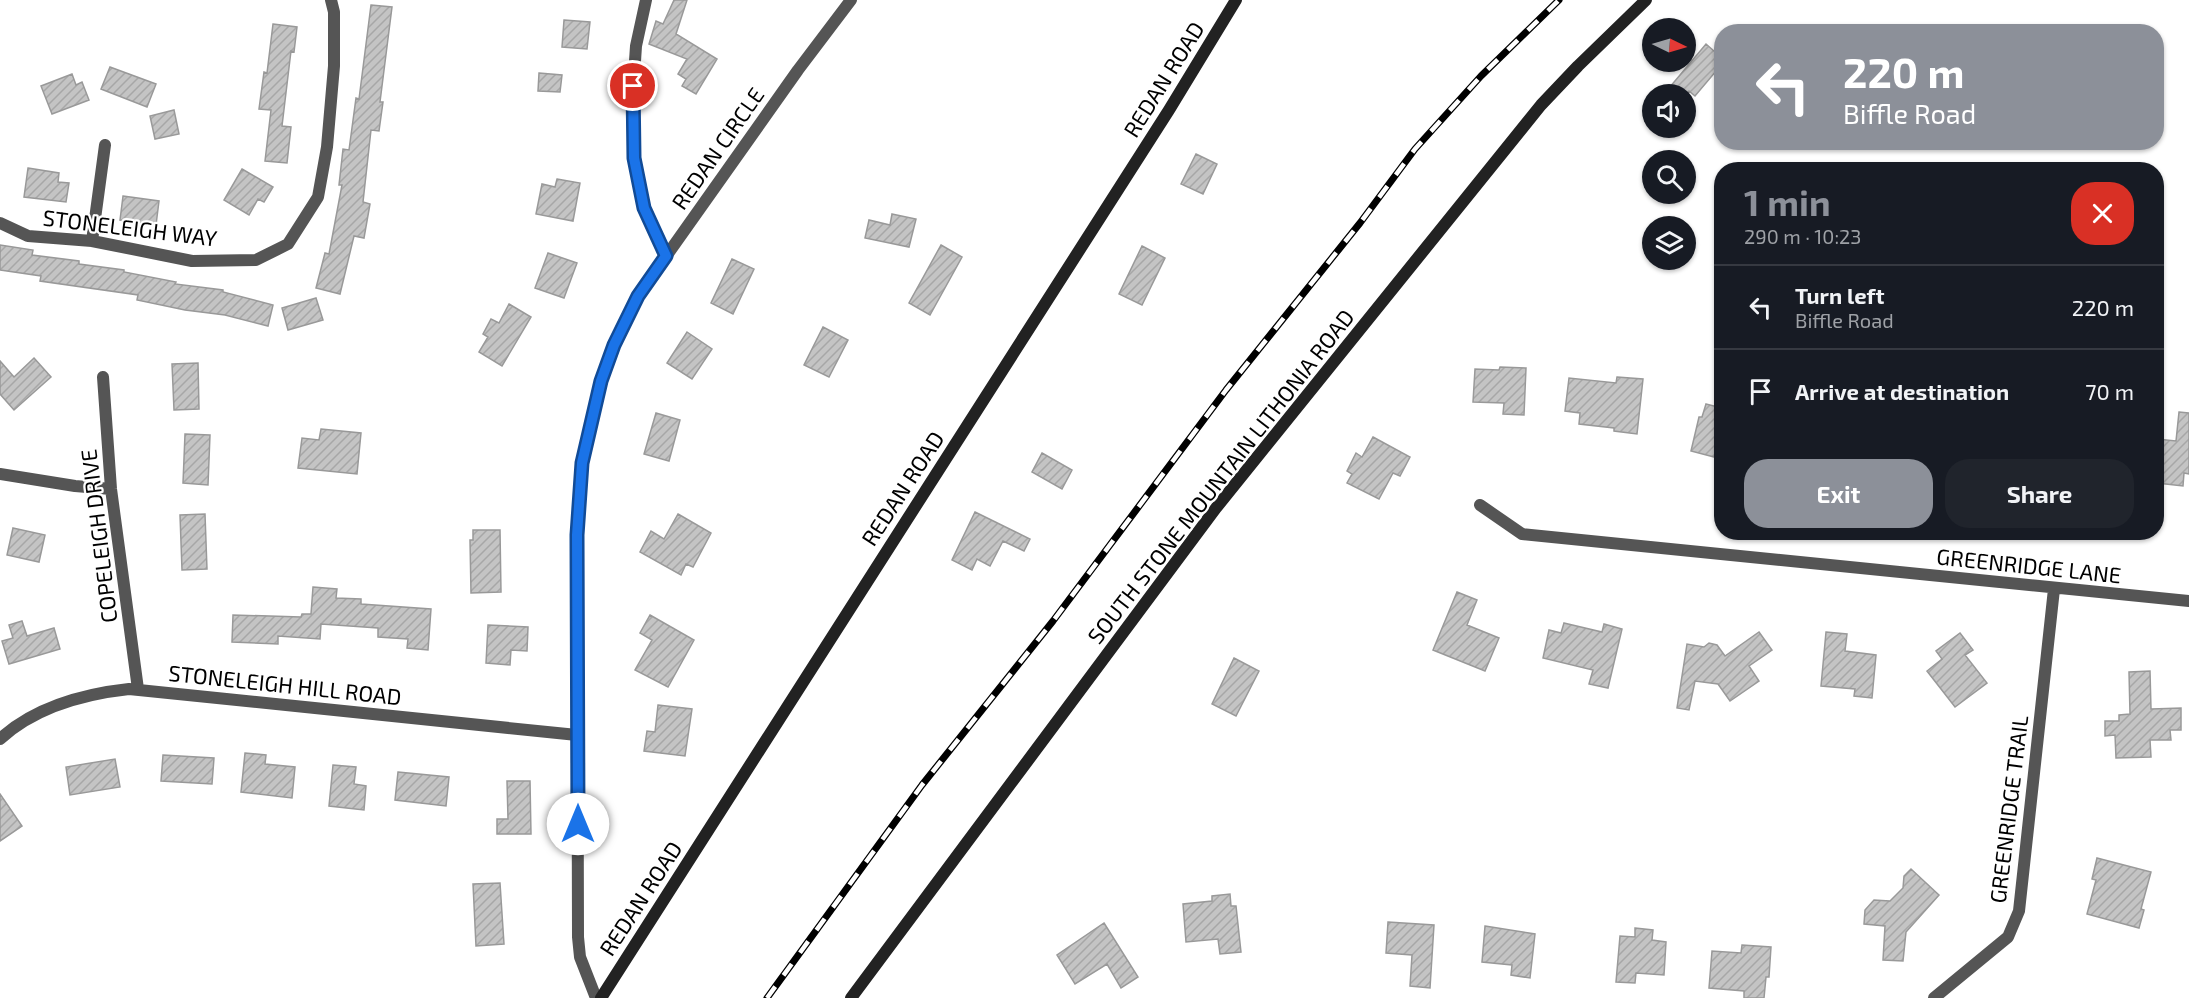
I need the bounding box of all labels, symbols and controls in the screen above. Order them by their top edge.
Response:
street label: REDAN ROAD [1117,17,1209,141]
north arrow [1642,18,1696,72]
map controls [1642,18,1696,270]
text: 220 m [1843,46,1964,96]
icon: left [1744,48,1822,126]
pin [607,60,658,111]
icon: arrive [616,69,649,102]
street label: REDAN CIRCLE [665,82,769,214]
button: sound [1642,84,1696,138]
text: Biffle Road [1843,97,1976,129]
button: search [1642,150,1696,204]
text: 1 min [1744,180,1831,223]
button: close [2071,182,2134,245]
street label: STONELEIGH WAY [41,203,219,251]
button: layers [1642,216,1696,270]
text: 290 m · 10:23 [1744,224,1861,248]
text: Turn left [1795,282,1884,308]
icon: left [1744,291,1777,324]
text: 220 m [2072,294,2134,320]
street label: SOUTH STONE MOUNTAIN LITHONIA ROAD [1081,304,1359,648]
text: Biffle Road [1795,308,1894,332]
icon: arrive [1744,375,1777,408]
text: Arrive at destination [1795,378,2009,404]
text: 70 m [2085,378,2134,404]
street label: REDAN ROAD [855,426,949,550]
street label: COPELEIGH DRIVE [74,448,122,624]
button: Exit [1744,459,1933,528]
button: Share [1945,459,2134,528]
street label: GREENRIDGE LANE [1935,542,2123,588]
street label: STONELEIGH HILL ROAD [167,659,403,709]
street label: GREENRIDGE TRAIL [1984,714,2032,904]
position arrow [546,792,610,856]
street label: REDAN ROAD [593,836,687,960]

